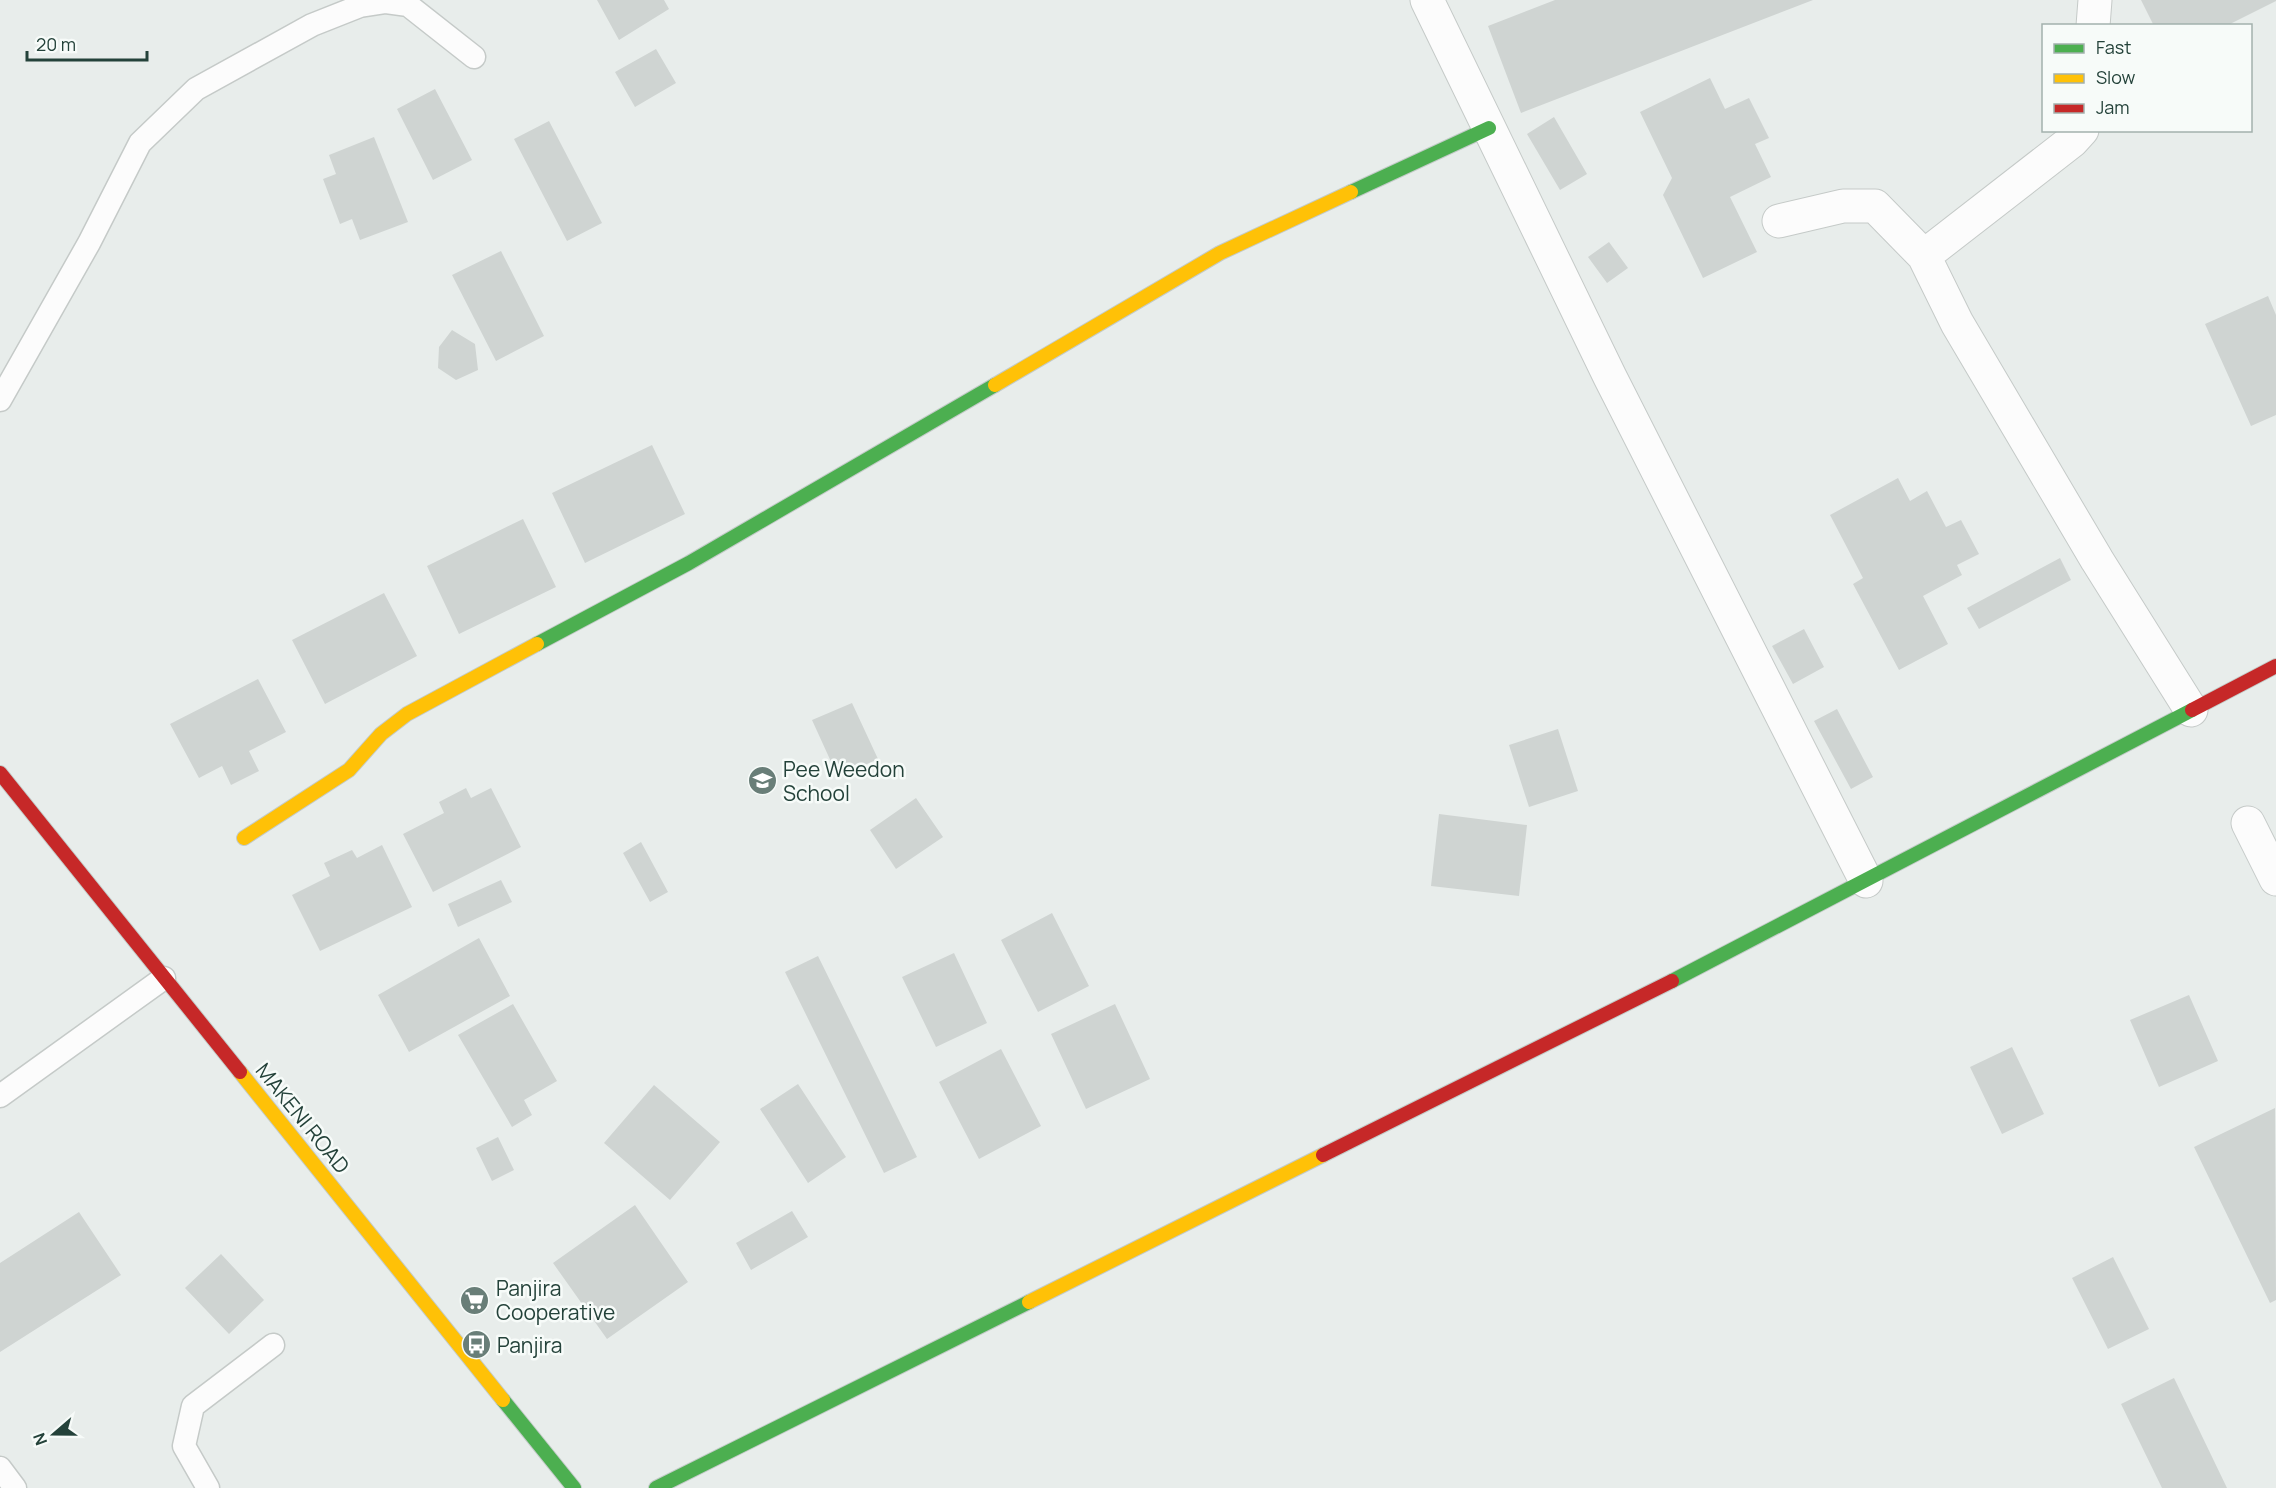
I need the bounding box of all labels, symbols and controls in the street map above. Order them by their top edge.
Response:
scale bar [27,24,147,62]
legend [2042,24,2252,132]
text: 20 m [36,32,76,56]
text: Fast [2096,35,2131,59]
text: Slow [2096,65,2136,89]
text: Jam [2096,95,2130,119]
place label: Pee Weedon School [783,755,905,807]
school or university icon: Pee Weedon School [746,765,778,797]
street label: MAKENI ROAD [250,1057,356,1179]
place label: Panjira Cooperative [496,1274,615,1326]
supermarket icon: Panjira Cooperative [459,1284,491,1316]
bus stop icon: Panjira [460,1329,492,1361]
place label: Panjira [497,1331,562,1359]
north arrow [24,1404,84,1464]
text: N [28,1430,52,1448]

